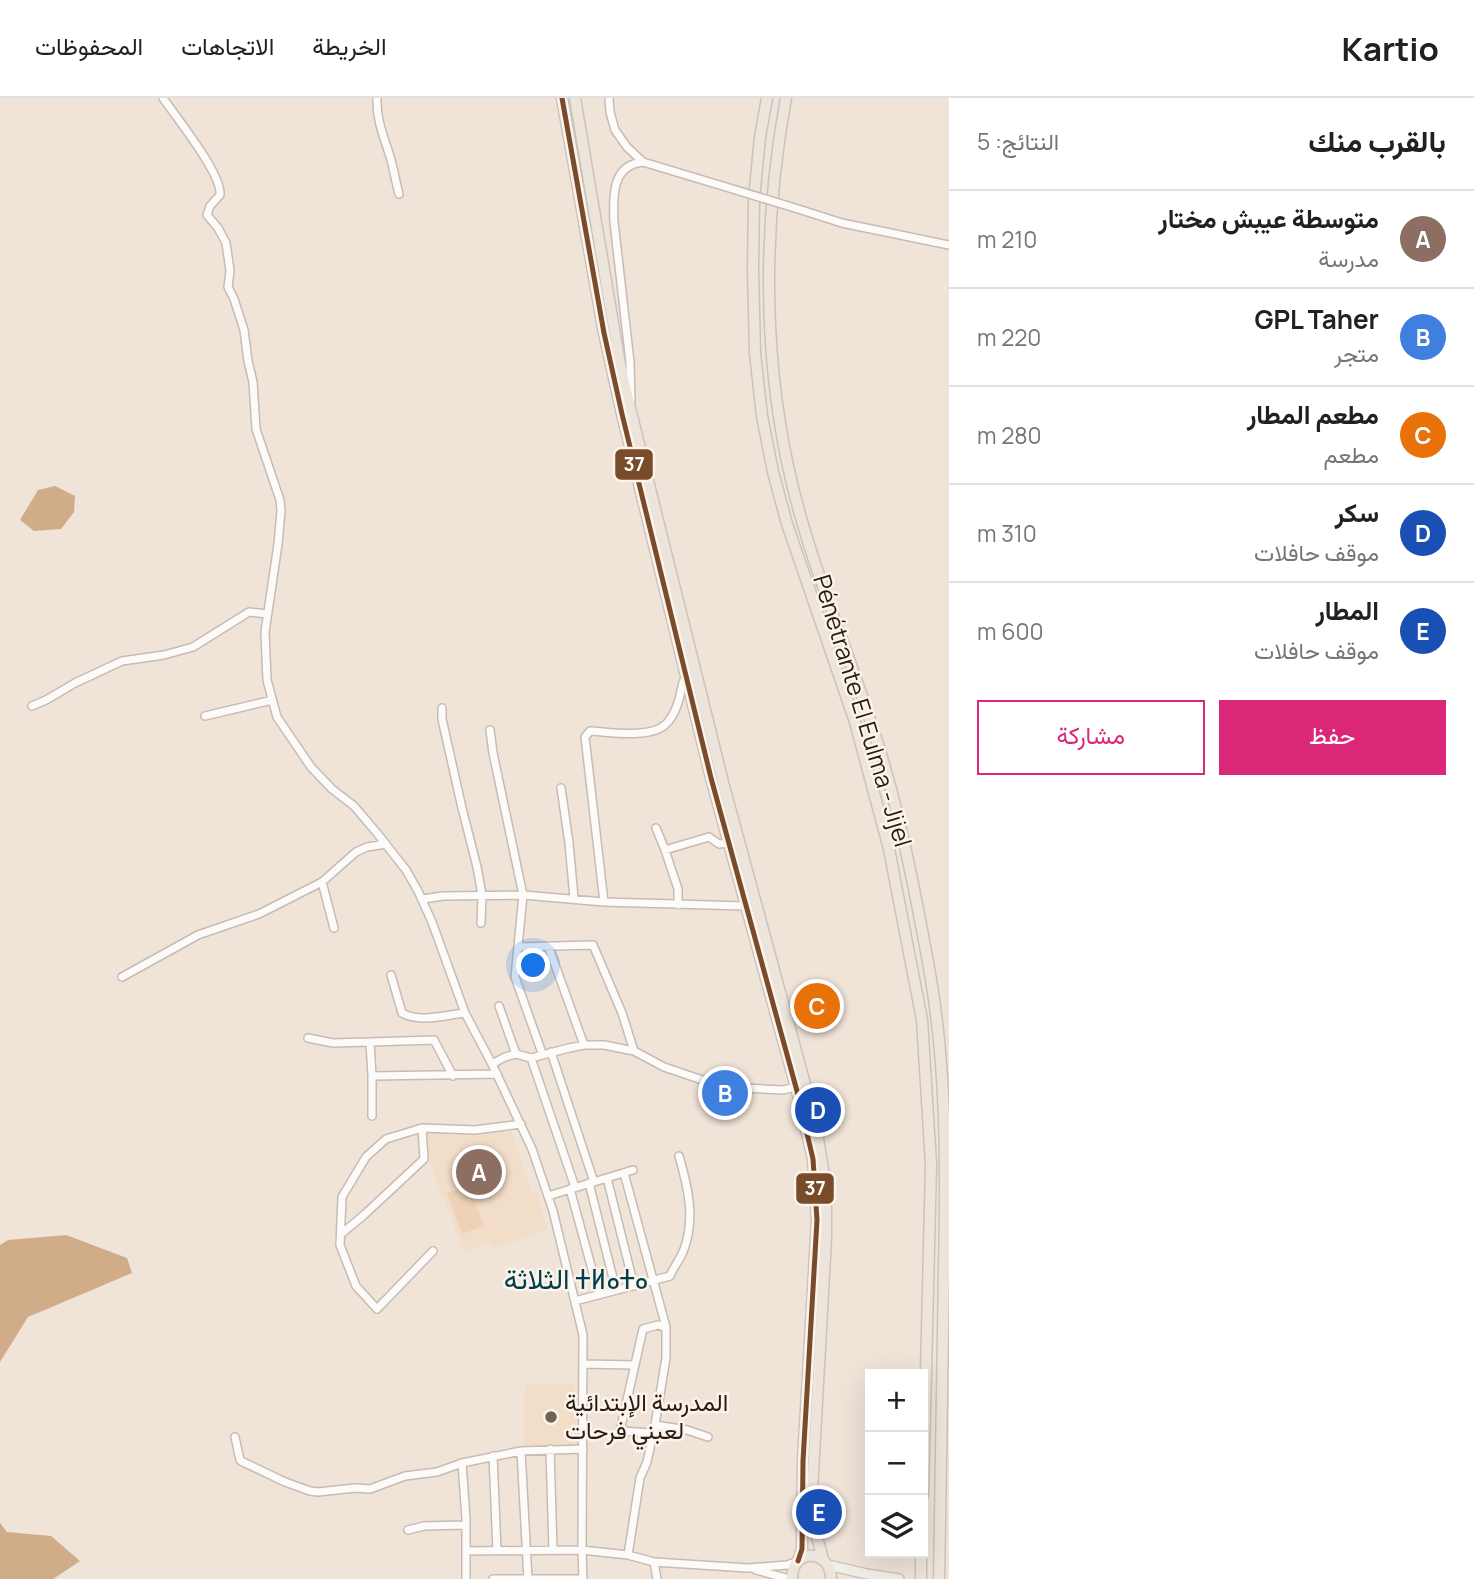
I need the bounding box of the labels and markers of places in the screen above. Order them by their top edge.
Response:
pin: C [794,980,840,1032]
pin: B [702,1067,748,1119]
pin: D [795,1084,841,1136]
pin: A [456,1146,502,1198]
place label: المدرسة الإبتدائية لعبني فرحات [565,1385,728,1450]
marker: المدرسة الإبتدائية لعبني فرحات [543,1409,559,1425]
pin: E [796,1486,842,1538]

